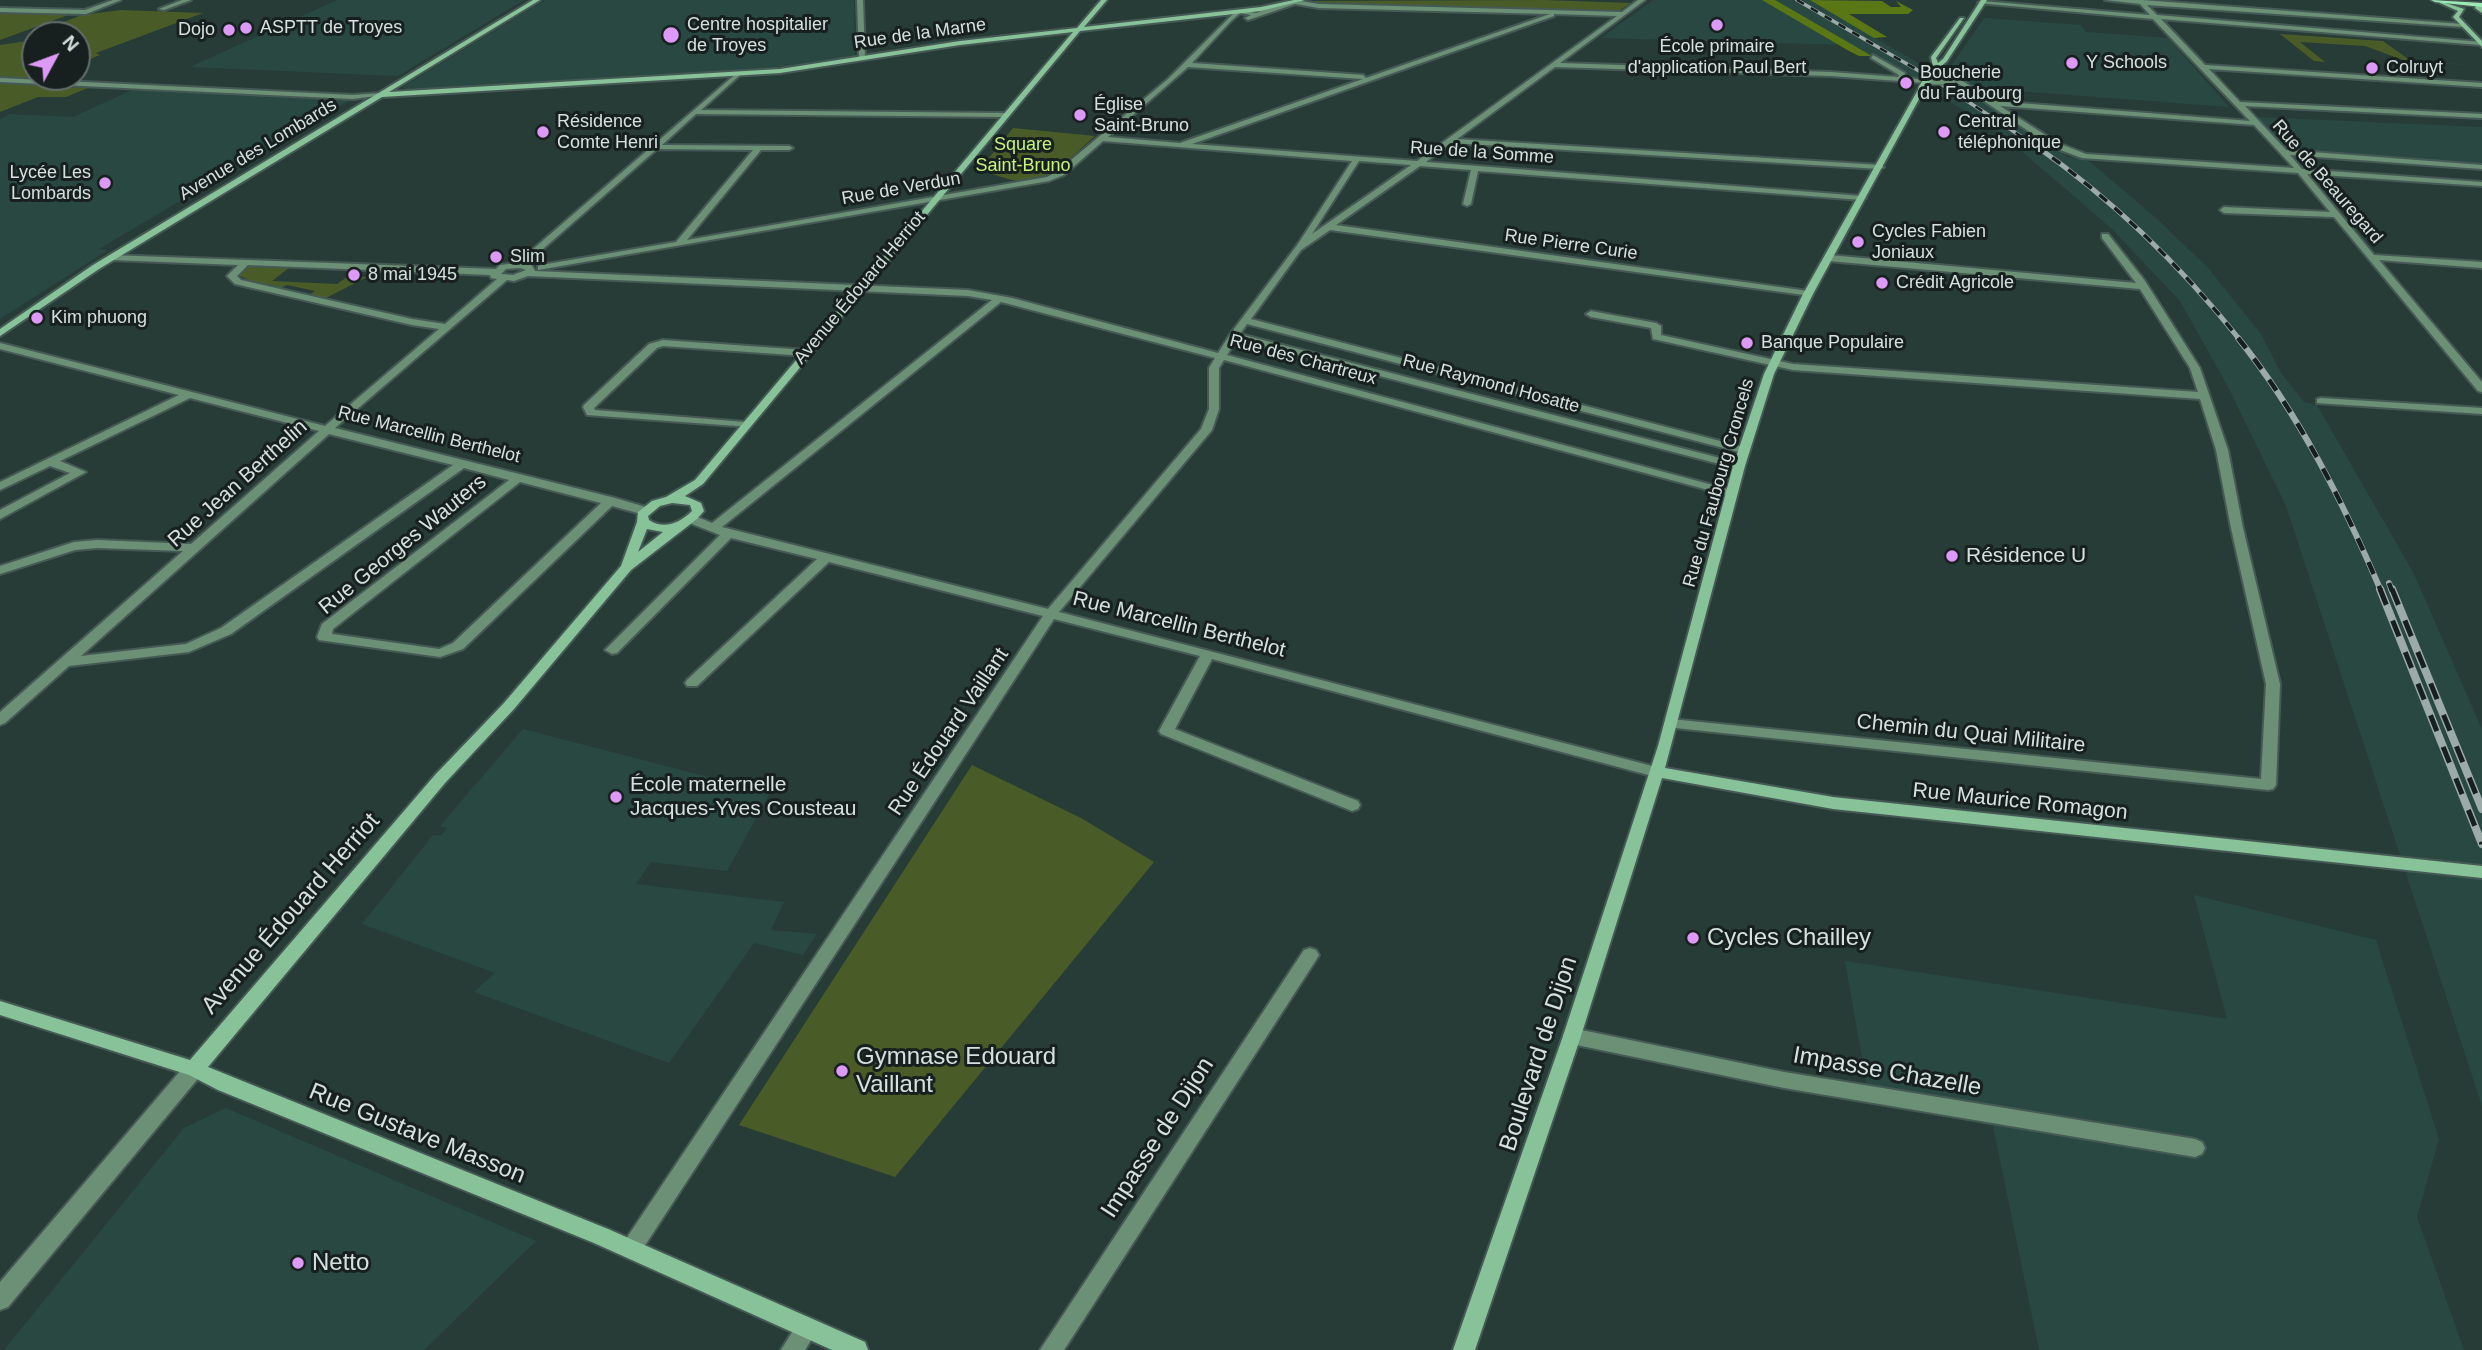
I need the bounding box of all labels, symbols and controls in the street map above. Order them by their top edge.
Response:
place label: Centre hospitalier de Troyes [687,14,828,56]
street label: Rue de la Marne [853,14,987,54]
place label: ASPTT de Troyes [260,17,402,39]
marker: École primaire d'application Paul Bert [1709,17,1725,33]
place label: Dojo [178,19,215,41]
marker: ASPTT de Troyes [238,20,254,36]
north arrow [21,21,91,91]
marker: Dojo [221,22,237,38]
marker: Centre hospitalier de Troyes [661,25,681,45]
text: N [58,31,83,55]
place label: École primaire d'application Paul Bert [1628,36,1806,78]
place label: Y Schools [2086,52,2167,74]
marker: Y Schools [2064,55,2080,71]
place label: Colruyt [2386,57,2443,79]
marker: Colruyt [2364,60,2380,76]
place label: Boucherie du Faubourg [1920,62,2022,104]
marker: Boucherie du Faubourg [1898,75,1914,91]
street label: Avenue des Lombards [175,94,341,206]
place label: Église Saint-Bruno [1094,94,1189,136]
marker: Église Saint-Bruno [1072,107,1088,123]
place label: Résidence Comte Henri [557,111,658,154]
place label: Central téléphonique [1958,111,2061,154]
street label: Rue de Beauregard [2267,116,2387,248]
marker: Résidence Comte Henri [535,124,551,140]
marker: Central téléphonique [1936,124,1952,140]
park label: Square Saint-Bruno [975,134,1071,176]
street label: Rue de la Somme [1409,137,1555,169]
place label: Lycée Les Lombards [10,162,91,204]
street label: Rue de Verdun [840,168,962,210]
marker: Lycée Les Lombards [97,175,113,191]
street label: Avenue Édouard Herriot [790,207,930,369]
place label: Cycles Fabien Joniaux [1872,221,1986,264]
street label: Rue Pierre Curie [1503,225,1639,265]
marker: Cycles Fabien Joniaux [1850,234,1866,250]
place label: Slim [510,246,545,268]
marker: Slim [488,249,504,265]
place label: 8 mai 1945 [368,264,457,286]
marker: 8 mai 1945 [346,267,362,283]
place label: Crédit Agricole [1896,272,2014,294]
marker: Crédit Agricole [1874,275,1890,291]
place label: Kim phuong [51,307,147,329]
marker: Kim phuong [29,310,45,326]
street label: Rue des Chartreux [1227,330,1379,390]
place label: Banque Populaire [1761,332,1904,354]
marker: Banque Populaire [1739,335,1755,351]
street label: Rue Raymond Hosatte [1400,350,1582,418]
street label: Rue du Faubourg Croncels [1679,376,1759,590]
street label: Rue Marcellin Berthelot [336,402,522,468]
street label: Rue Jean Berthelin [163,415,313,553]
street label: Rue Georges Wauters [314,470,492,620]
place label: Résidence U [1966,543,2086,569]
marker: Résidence U [1944,548,1960,564]
street label: Rue Marcellin Berthelot [1070,586,1288,664]
street label: Rue Édouard Vaillant [883,643,1015,821]
street label: Chemin du Quai Militaire [1855,709,2087,759]
place label: École maternelle Jacques-Yves Cousteau [630,772,856,822]
street label: Rue Maurice Romagon [1911,778,2129,826]
marker: École maternelle Jacques-Yves Cousteau [608,789,624,805]
street label: Avenue Édouard Herriot [196,808,386,1020]
place label: Cycles Chailley [1707,924,1871,952]
marker: Cycles Chailley [1685,930,1701,946]
street label: Boulevard de Dijon [1494,953,1584,1155]
street label: Impasse Chazelle [1791,1041,1983,1103]
place label: Gymnase Edouard Vaillant [856,1043,1056,1099]
street label: Impasse de Dijon [1095,1052,1221,1224]
marker: Gymnase Edouard Vaillant [834,1063,850,1079]
street label: Rue Gustave Masson [305,1077,529,1191]
place label: Netto [312,1249,369,1277]
marker: Netto [290,1255,306,1271]

